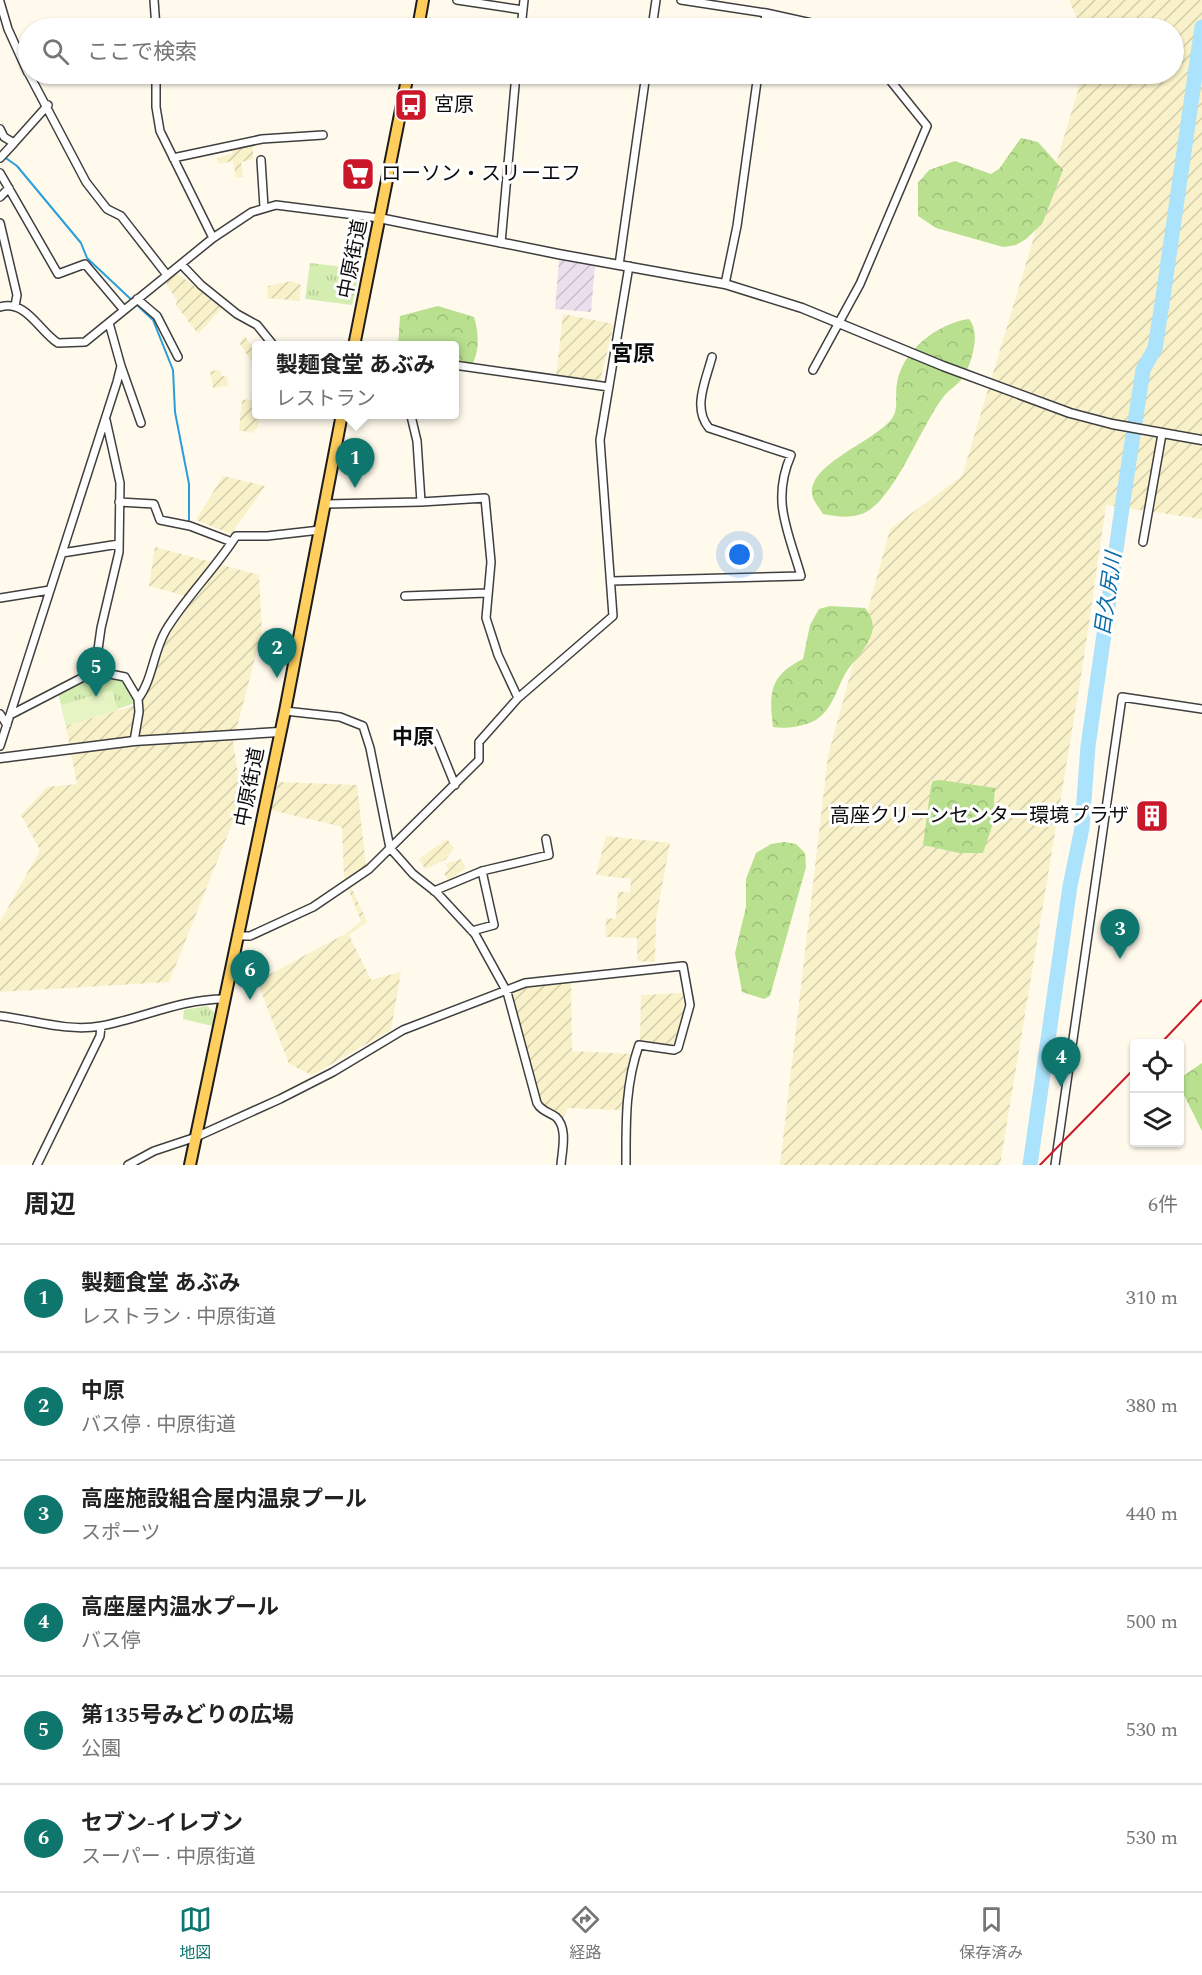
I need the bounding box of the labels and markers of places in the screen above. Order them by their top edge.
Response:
bus stop icon: 宮原 [393,87,429,123]
place label: 宮原 [434,90,474,120]
supermarket icon: ローソン・スリーエフ [340,156,376,192]
place label: ローソン・スリーエフ [381,159,581,189]
pin: 1 [336,438,374,488]
pin: 2 [258,628,296,678]
pin: 5 [76,648,116,697]
building icon: 高座クリーンセンター環境プラザ [1134,798,1170,834]
place label: 高座クリーンセンター環境プラザ [830,801,1129,831]
pin: 3 [1100,910,1140,959]
pin: 6 [230,950,270,1000]
pin: 4 [1042,1038,1080,1087]

